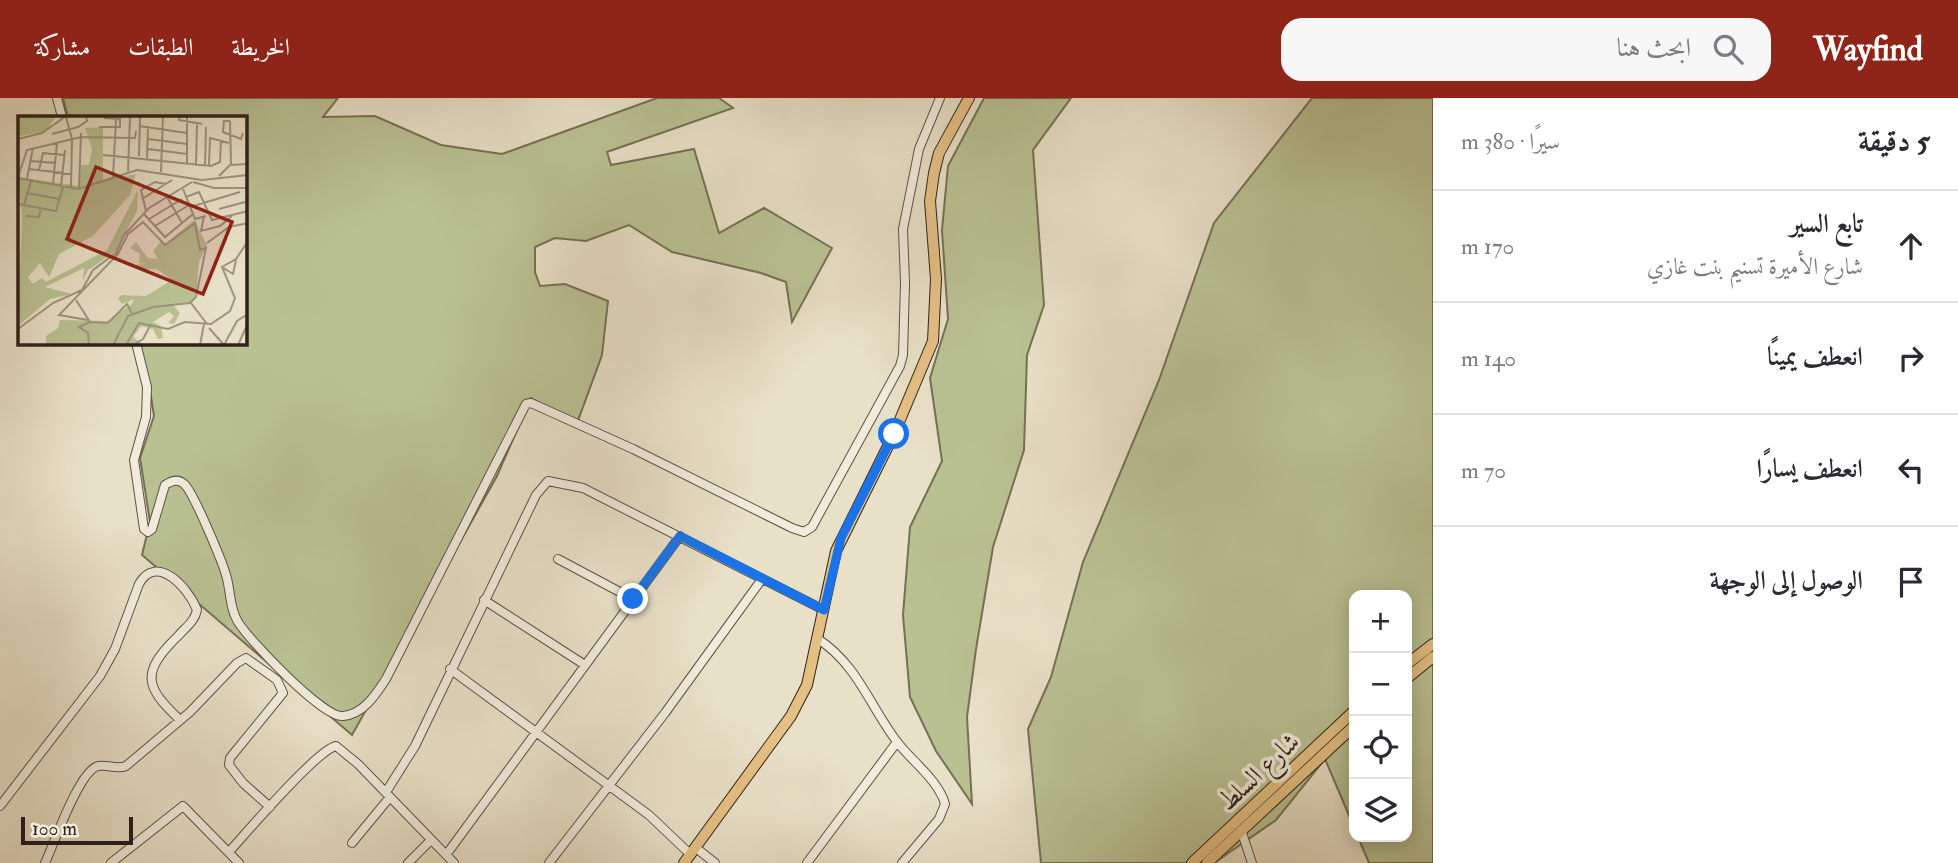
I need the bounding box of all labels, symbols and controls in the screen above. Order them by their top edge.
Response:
search box [1281,18,1771,81]
text: Wayfind [1813,29,1923,70]
icon: search [1709,30,1747,68]
text: مشاركة [35,32,90,63]
text: الطبقات [128,32,194,63]
text: الخريطة [232,32,290,63]
text: ابحث هنا [1616,32,1691,64]
inset map [18,116,247,345]
text: 5 دقيقة [1858,123,1930,160]
text: سيرًا · 380 m [1461,127,1560,156]
text: تابع السير [1790,208,1863,240]
icon: ahead [1892,227,1930,265]
text: 170 m [1461,232,1514,261]
text: شارع الأميرة تسنيم بنت غازي [1647,252,1863,281]
icon: right [1892,339,1930,377]
text: انعطف يمينًا [1767,341,1863,373]
text: 140 m [1461,344,1516,373]
route start [878,418,909,449]
icon: left [1892,451,1930,489]
text: انعطف يسارًا [1757,453,1863,485]
text: 70 m [1461,456,1506,485]
icon: arrive [1892,563,1930,601]
text: الوصول إلى الوجهة [1710,565,1863,597]
route end [617,583,648,614]
map controls [1349,590,1412,842]
button: + [1349,590,1412,653]
button: − [1349,653,1412,716]
button: locate [1349,716,1412,779]
street label: شارع السلط [1211,726,1310,822]
button: layers [1349,779,1412,842]
scale bar [21,814,133,846]
text: 100 m [32,817,77,841]

